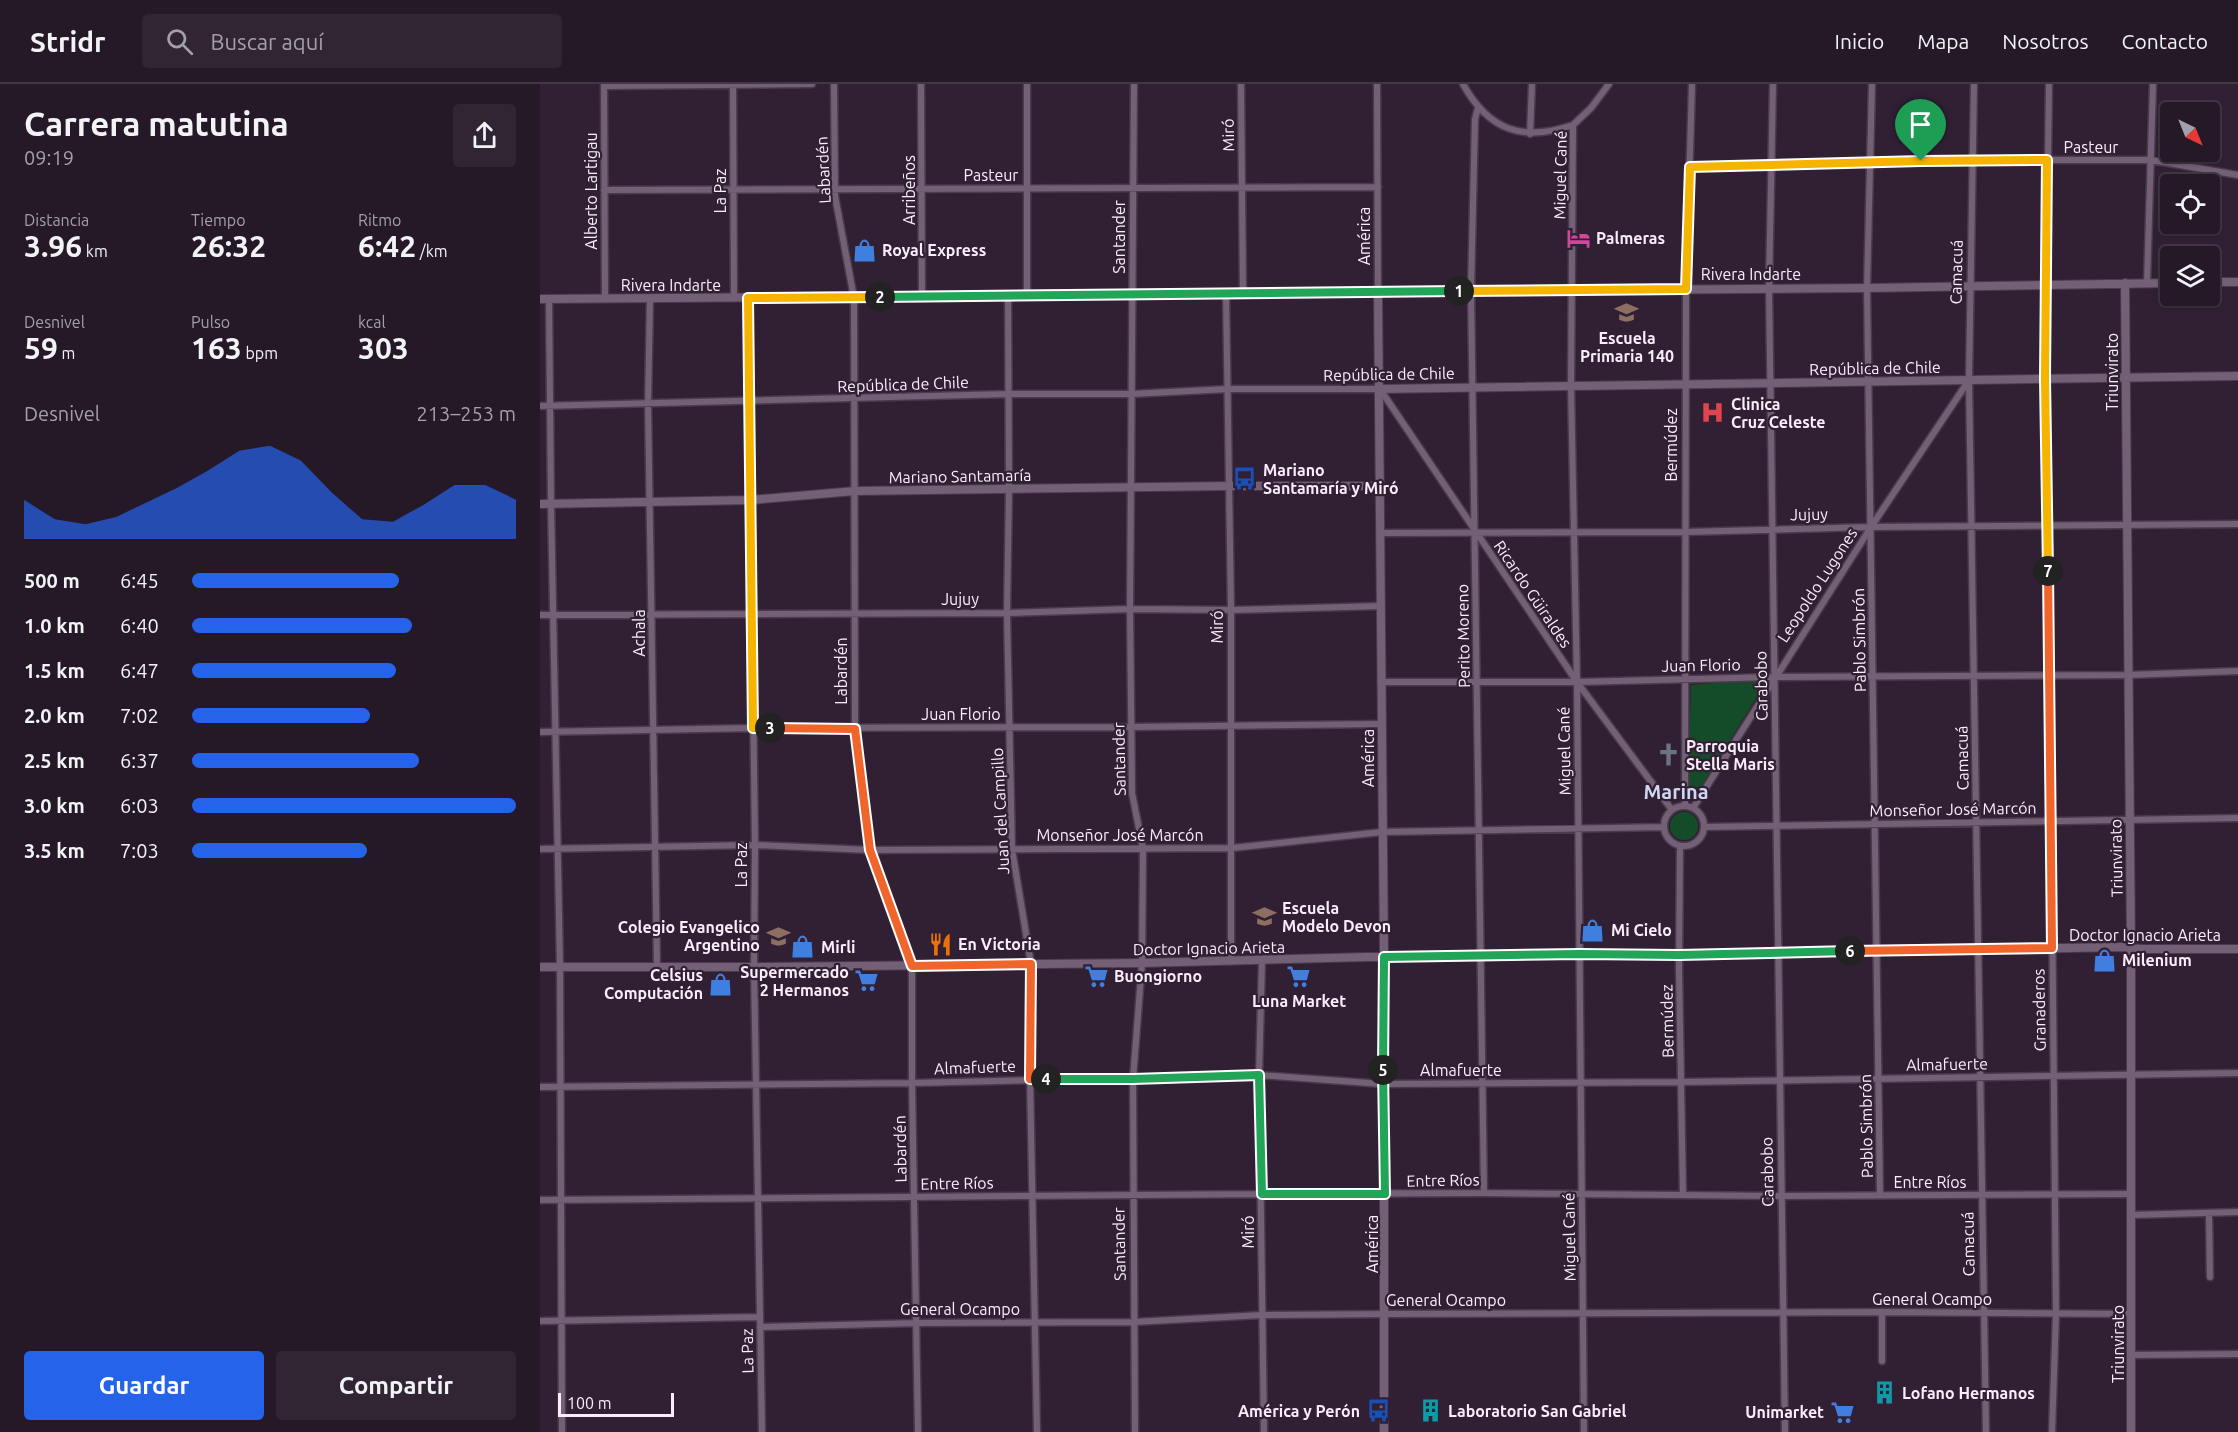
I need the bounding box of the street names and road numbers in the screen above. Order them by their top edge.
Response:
street label: Miró [1219,118,1237,152]
street label: Miguel Cané [1550,130,1570,220]
street label: Alberto Lartigau [582,132,600,250]
street label: Labardén [812,136,834,204]
street label: Pasteur [2064,138,2118,156]
street label: Arribeños [900,155,918,225]
street label: Pasteur [964,166,1018,184]
street label: La Paz [711,168,729,214]
street label: Santander [1110,200,1128,274]
street label: América [1355,207,1373,265]
street label: Camacuá [1946,239,1966,305]
street label: Rivera Indarte [1701,265,1801,283]
street label: Rivera Indarte [621,276,721,294]
street label: Triunvirato [2103,333,2121,411]
street label: República de Chile [1809,358,1941,378]
street label: República de Chile [1323,364,1455,384]
street label: República de Chile [837,373,969,395]
street label: Bermúdez [1662,408,1680,482]
street label: Mariano Santamaría [888,466,1032,486]
street label: Jujuy [1790,505,1828,523]
street label: Leopoldo Lugones [1773,525,1861,645]
street label: Ricardo Güiraldes [1491,537,1575,651]
street label: Perito Moreno [1453,584,1473,688]
street label: Pablo Simbrón [1849,588,1869,692]
street label: Jujuy [941,590,979,608]
street label: Achala [630,609,648,657]
street label: Miró [1208,610,1226,644]
street label: Labardén [832,637,850,705]
street label: Carabobo [1751,651,1771,721]
street label: Juan Florio [1661,655,1741,675]
street label: Juan Florio [921,705,1001,723]
street label: Miguel Cané [1554,706,1574,796]
street label: Santander [1109,722,1129,796]
street label: Camacuá [1952,725,1972,791]
street label: América [1359,729,1377,787]
street label: Juan del Campillo [988,747,1012,875]
street label: Monseñor José Marcón [1869,799,2037,819]
street label: Triunvirato [2106,819,2126,897]
street label: Monseñor José Marcón [1036,826,1204,844]
street label: La Paz [732,842,750,888]
street label: Doctor Ignacio Arieta [2069,926,2221,944]
street label: Doctor Ignacio Arieta [1133,938,1285,958]
street label: Granaderos [2029,968,2049,1052]
street label: Bermúdez [1657,984,1677,1058]
street label: Almafuerte [1906,1054,1988,1074]
street label: Almafuerte [934,1057,1016,1077]
street label: Almafuerte [1420,1061,1502,1079]
street label: Pablo Simbrón [1856,1074,1876,1178]
street label: Labardén [890,1115,910,1183]
street label: Carabobo [1757,1137,1777,1207]
street label: Entre Ríos [1406,1170,1480,1190]
street label: Entre Ríos [920,1173,994,1193]
street label: Entre Ríos [1893,1173,1967,1191]
street label: Miguel Cané [1559,1192,1579,1282]
street label: Santander [1109,1207,1129,1281]
street label: Camacuá [1958,1211,1978,1277]
street label: Miró [1239,1215,1257,1249]
street label: América [1363,1215,1381,1273]
street label: General Ocampo [1872,1290,1992,1308]
street label: General Ocampo [1386,1291,1506,1309]
street label: General Ocampo [900,1300,1020,1318]
street label: Triunvirato [2109,1305,2127,1383]
street label: La Paz [738,1328,756,1374]

